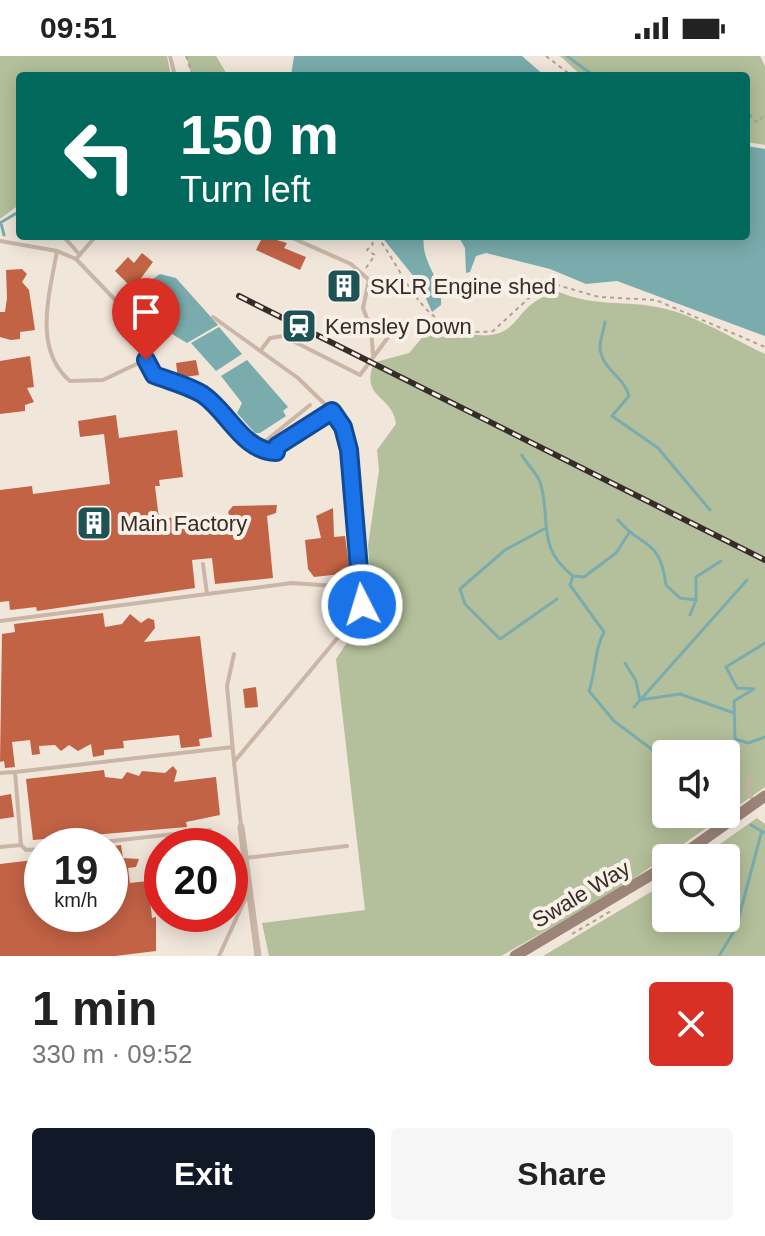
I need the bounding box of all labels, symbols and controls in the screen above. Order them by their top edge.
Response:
text: 09:51 [40,11,117,44]
text: 150 m [180,103,339,166]
icon: left [48,104,152,208]
text: Turn left [180,169,311,210]
building icon: SKLR Engine shed [325,267,363,305]
place label: SKLR Engine shed [370,274,556,299]
pin [112,278,180,360]
icon: arrive [124,290,168,334]
station icon: Kemsley Down [280,307,318,345]
place label: Kemsley Down [325,314,472,339]
building icon: Main Factory [75,504,113,542]
place label: Main Factory [120,511,247,536]
position arrow [320,563,404,647]
map controls [652,740,740,932]
button: sound [652,740,740,828]
speed limit sign: 20 [144,828,248,932]
button: search [652,844,740,932]
text: 19 [54,848,98,892]
street label: Swale Way [528,855,634,933]
text: km/h [54,889,98,911]
text: 1 min [32,982,157,1035]
button: close [649,982,733,1066]
text: 330 m · 09:52 [32,1039,192,1069]
button: Exit [32,1128,375,1220]
button: Share [391,1128,733,1220]

